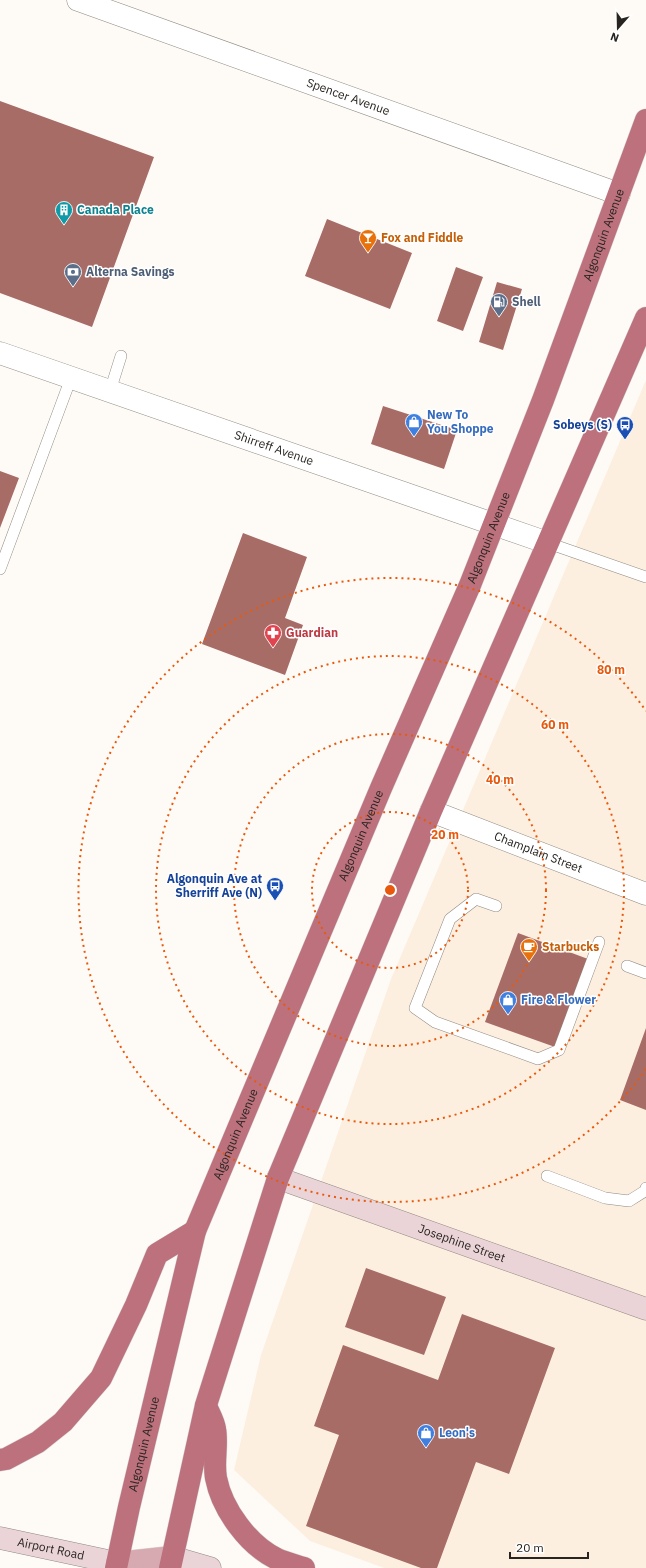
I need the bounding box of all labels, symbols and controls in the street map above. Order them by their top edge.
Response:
north arrow [598,8,638,48]
text: N [608,29,621,45]
street label: Spencer Avenue [305,75,392,118]
street label: Algonquin Avenue [579,186,627,283]
building icon: Canada Place [54,200,74,225]
place label: Canada Place [77,202,154,217]
bar icon: Fox and Fiddle [358,228,378,253]
place label: Fox and Fiddle [381,230,464,245]
bank icon: Alterna Savings [63,262,83,287]
place label: Alterna Savings [86,264,175,279]
fuel station icon: Shell [489,292,509,317]
place label: Shell [512,294,541,309]
place label: New To You Shoppe [427,407,494,436]
shop icon: New To You Shoppe [404,412,424,437]
bus stop icon: Sobeys (S) [615,415,635,440]
place label: Sobeys (S) [553,417,612,432]
street label: Shirreff Avenue [233,427,316,468]
street label: Algonquin Avenue [463,489,513,586]
pharmacy icon: Guardian [263,623,283,648]
place label: Guardian [286,625,338,640]
text: 80 m [597,662,625,677]
text: 60 m [541,717,569,732]
text: 40 m [486,772,514,787]
street label: Algonquin Avenue [335,787,386,883]
text: 20 m [431,827,459,842]
street label: Champlain Street [492,828,585,876]
place label: Algonquin Ave at Sherriff Ave (N) [167,871,262,900]
bus stop icon: Algonquin Ave at Sherriff Ave (N) [265,876,285,901]
centre of rings [383,883,397,897]
cafe icon: Starbucks [519,937,539,962]
place label: Starbucks [542,939,599,954]
shop icon: Fire & Flower [498,990,518,1015]
place label: Fire & Flower [521,992,596,1007]
street label: Algonquin Avenue [209,1086,261,1182]
street label: Josephine Street [416,1221,507,1265]
street label: Algonquin Avenue [125,1395,162,1493]
shop icon: Leon's [416,1423,436,1448]
place label: Leon's [439,1425,475,1440]
street label: Airport Road [16,1534,86,1563]
scale bar [510,1534,588,1560]
text: 20 m [516,1540,544,1555]

